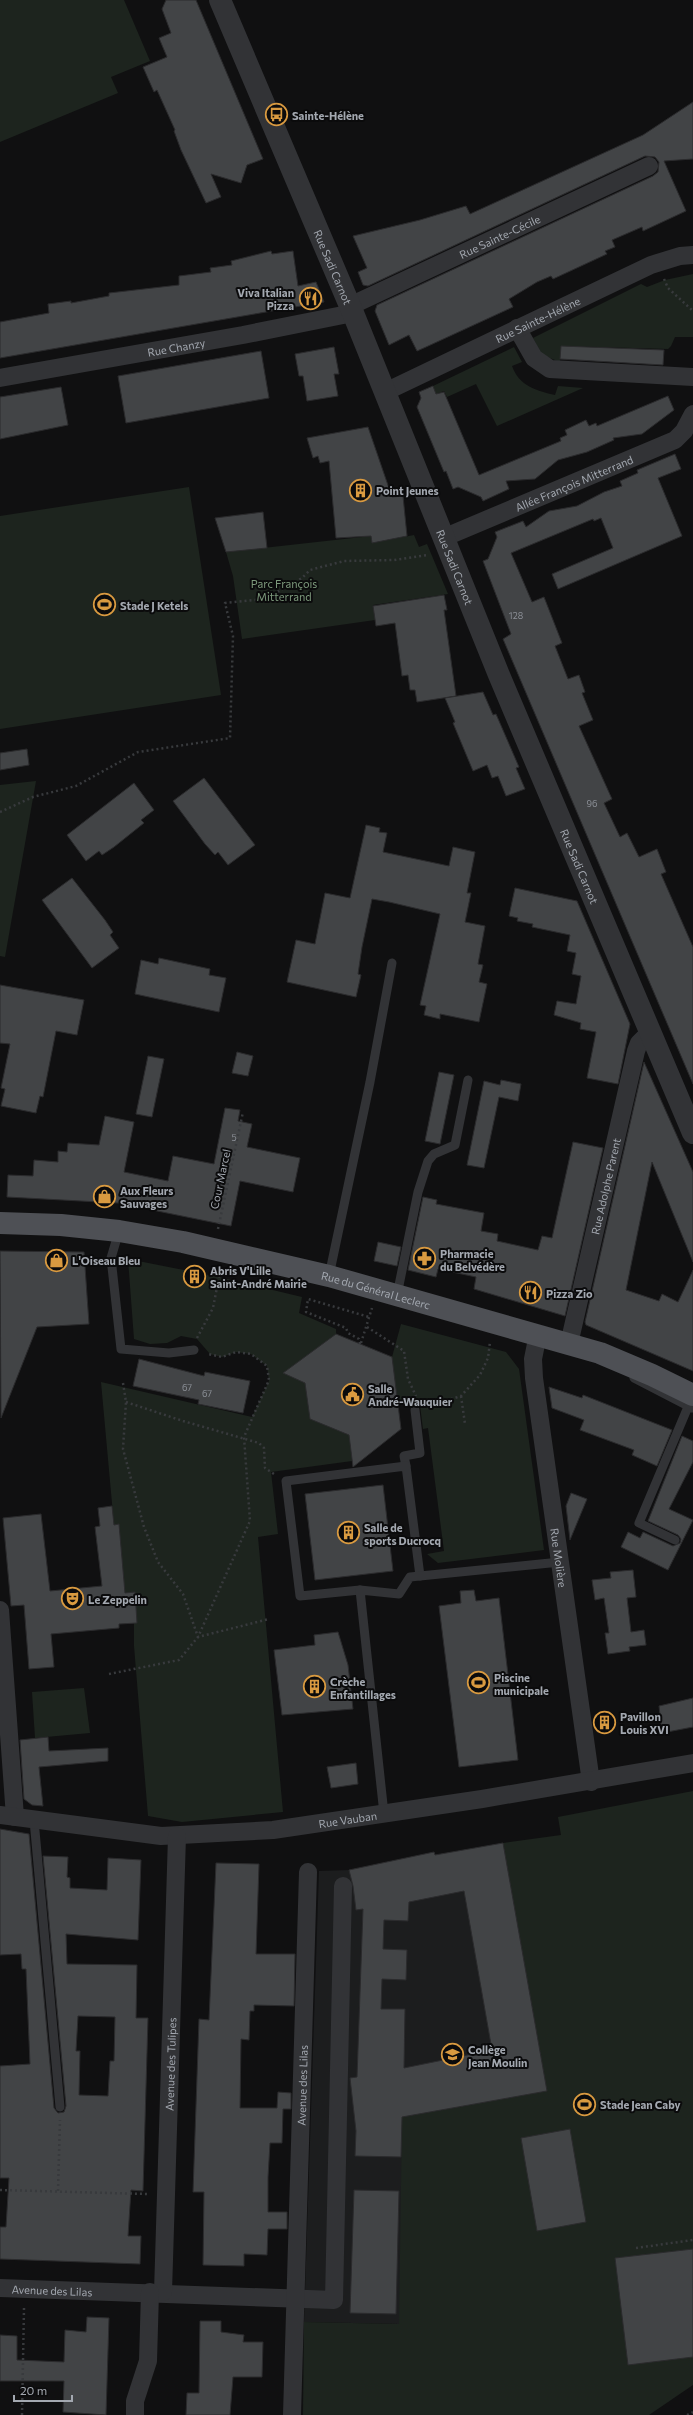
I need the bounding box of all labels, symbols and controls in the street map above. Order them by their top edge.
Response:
bus stop icon: Sainte-Hélène [264,102,290,128]
place label: Sainte-Hélène [292,109,364,122]
street label: Rue Sainte-Cécile [457,211,542,261]
street label: Rue Sadi Carnot [312,228,355,307]
restaurant icon: Viva Italian Pizza [297,285,323,311]
place label: Viva Italian Pizza [237,286,294,312]
street label: Rue Sainte-Hélène [493,293,582,345]
street label: Rue Chanzy [146,335,206,358]
street label: Allée François Mitterrand [513,452,635,513]
building icon: Point Jeunes [348,477,374,503]
place label: Point Jeunes [376,484,439,498]
street label: Rue Sadi Carnot [434,528,477,607]
park label: Parc François Mitterrand [251,577,317,603]
sports icon: Stade J Ketels [91,592,117,618]
place label: Stade J Ketels [120,599,188,613]
house number: 128 [509,610,523,621]
house number: 96 [587,798,597,809]
street label: Rue Sadi Carnot [558,827,602,906]
house number: 5 [231,1132,237,1143]
street label: Rue Adolphe Parent [588,1136,623,1236]
street label: Cour Marcel [207,1148,233,1210]
shop icon: Aux Fleurs Sauvages [91,1183,117,1209]
place label: Aux Fleurs Sauvages [120,1184,173,1210]
pharmacy icon: Pharmacie du Belvédère [411,1246,437,1272]
shop icon: L'Oiseau Bleu [43,1247,69,1273]
place label: Pharmacie du Belvédère [440,1247,505,1273]
place label: L'Oiseau Bleu [72,1254,140,1267]
building icon: Abris V'Lille Saint-André Mairie [181,1263,207,1289]
place label: Abris V'Lille Saint-André Mairie [210,1264,307,1290]
street label: Rue du Général Leclerc [320,1268,432,1311]
restaurant icon: Pizza Zio [518,1280,544,1306]
place label: Pizza Zio [546,1287,593,1300]
public building icon: Salle André-Wauquier [339,1381,365,1407]
house number: 67 [182,1382,192,1393]
place label: Salle André-Wauquier [368,1382,453,1408]
house number: 67 [202,1388,212,1399]
building icon: Salle de sports Ducrocq [336,1520,362,1546]
place label: Salle de sports Ducrocq [364,1521,441,1547]
street label: Rue Molière [549,1527,570,1588]
theatre icon: Le Zeppelin [60,1586,86,1612]
place label: Le Zeppelin [88,1593,147,1606]
sports icon: Piscine municipale [466,1670,492,1696]
place label: Piscine municipale [494,1671,549,1697]
building icon: Crèche Enfantillages [302,1674,328,1700]
place label: Crèche Enfantillages [330,1675,396,1701]
building icon: Pavillon Louis XVI [591,1709,617,1735]
place label: Pavillon Louis XVI [620,1710,669,1736]
street label: Rue Vauban [318,1808,378,1830]
street label: Avenue des Tulipes [162,2017,178,2111]
school or university icon: Collège Jean Moulin [439,2042,465,2068]
place label: Collège Jean Moulin [468,2043,527,2070]
street label: Avenue des Lilas [294,2045,309,2126]
sports icon: Stade Jean Caby [571,2091,597,2117]
place label: Stade Jean Caby [600,2098,681,2112]
street label: Avenue des Lilas [11,2282,93,2298]
scale bar [14,2377,72,2403]
text: 20 m [20,2383,47,2397]

